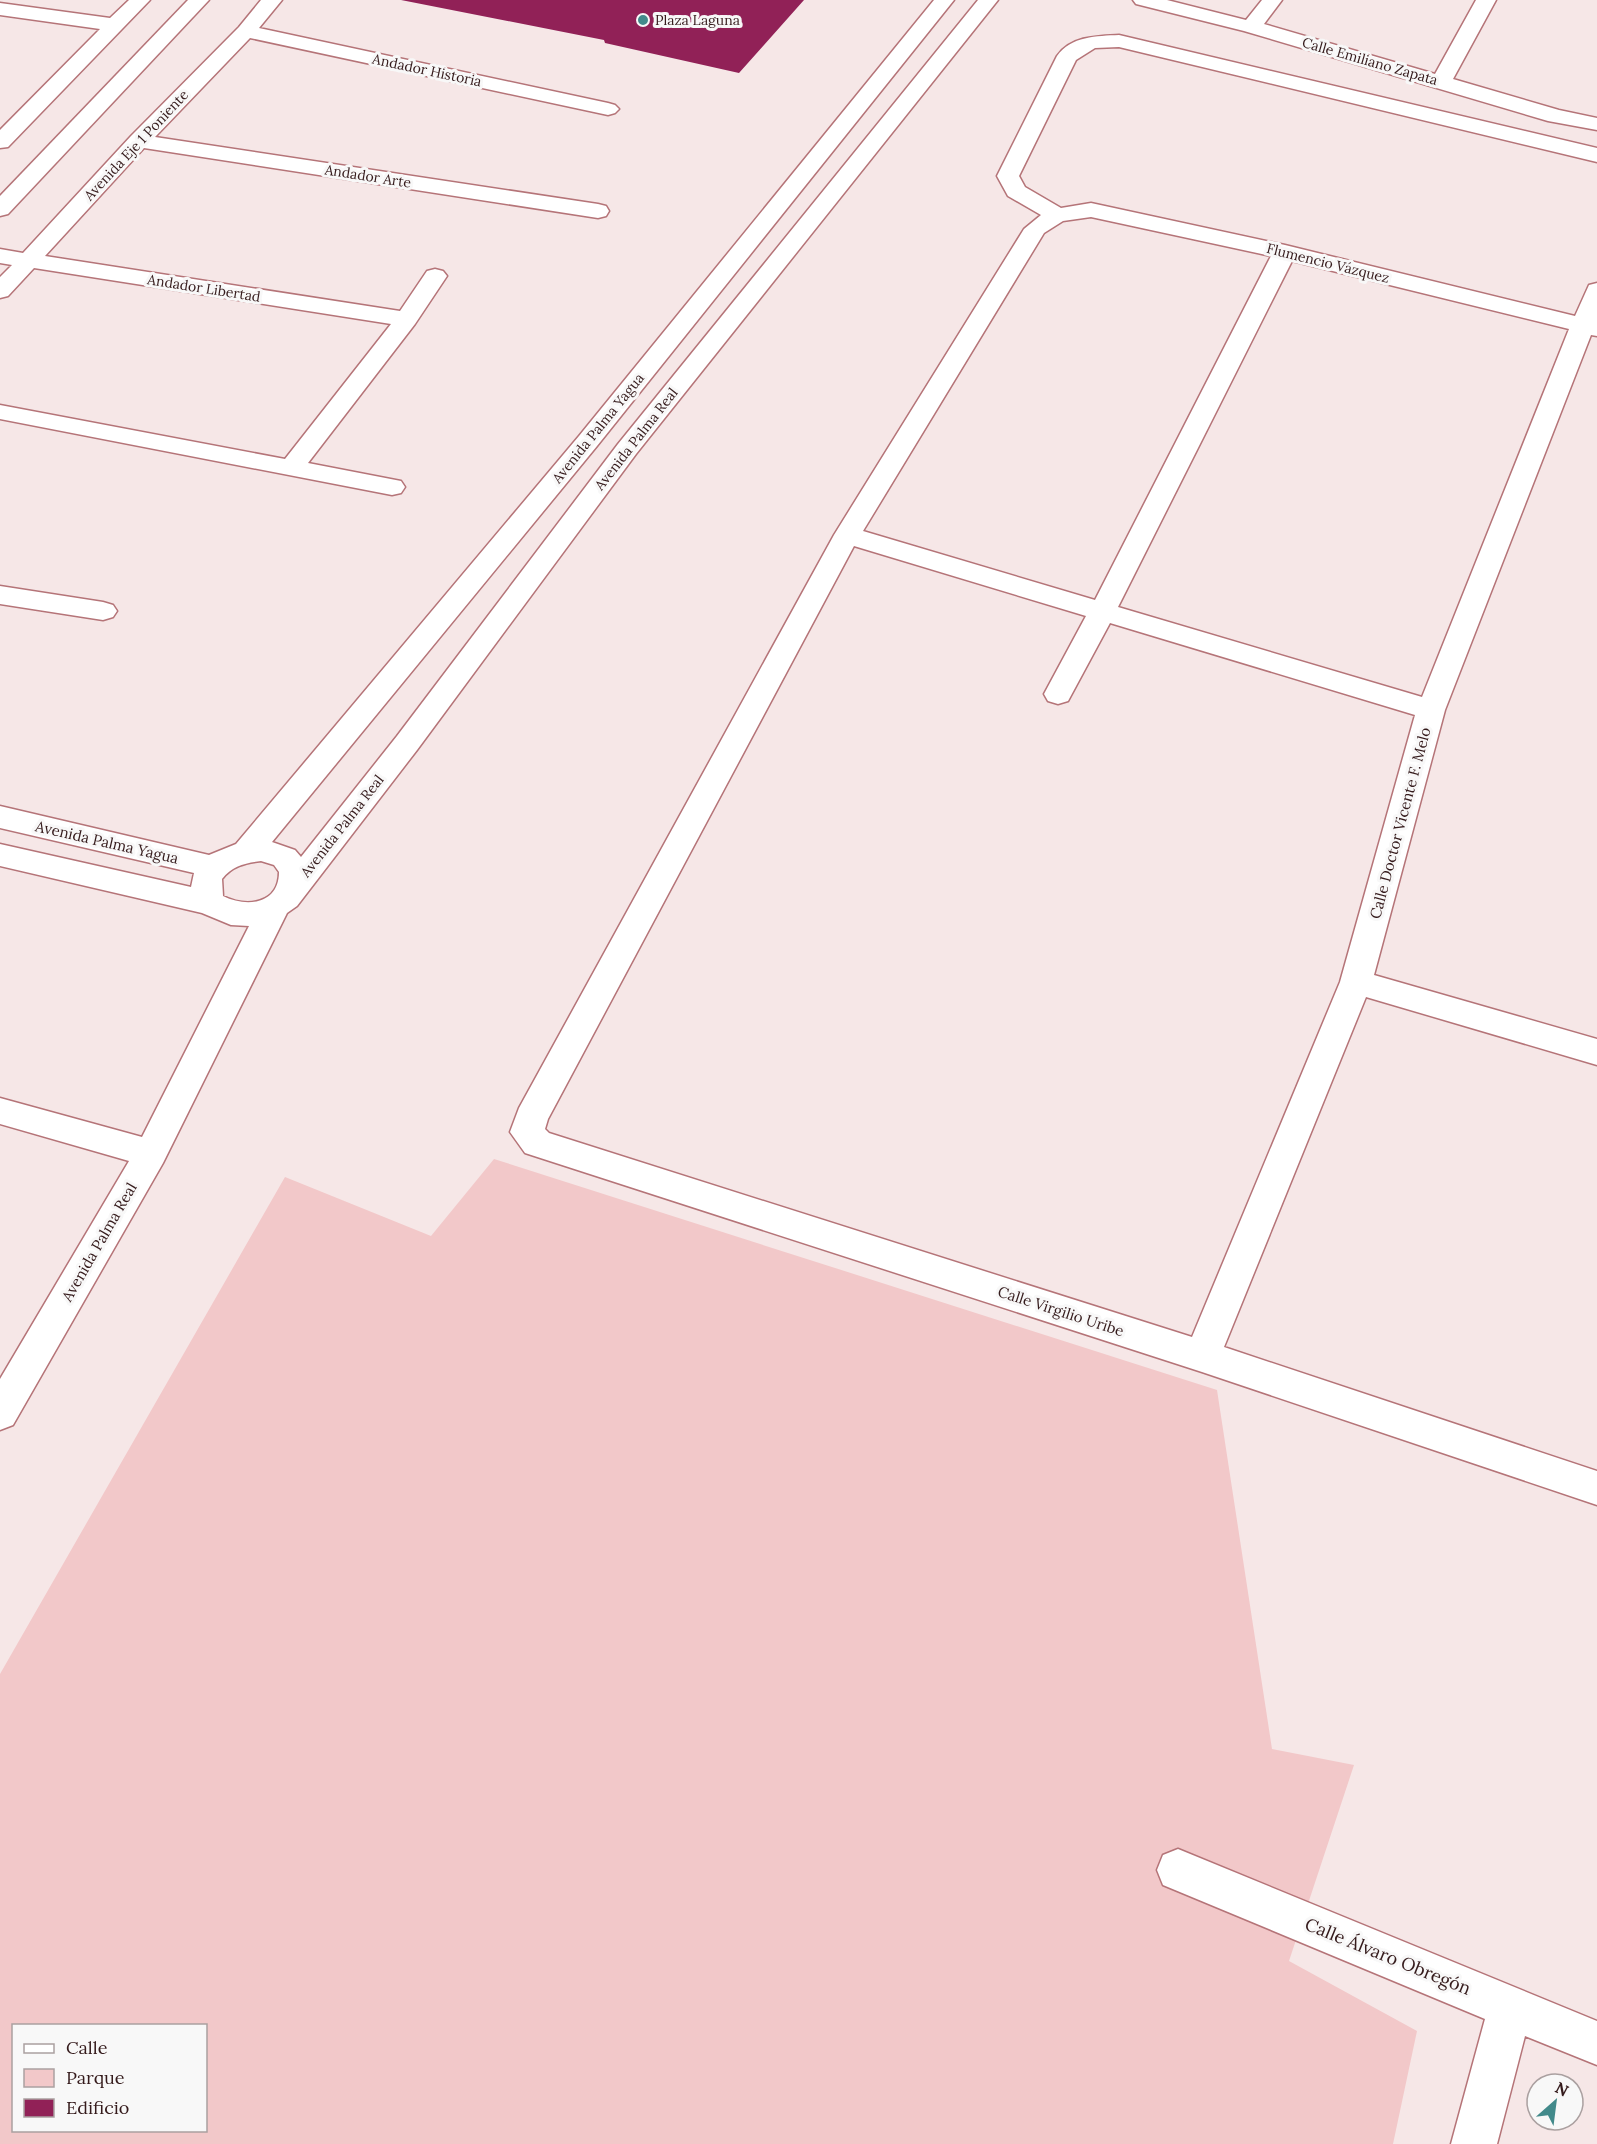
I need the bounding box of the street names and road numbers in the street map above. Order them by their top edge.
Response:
street label: Calle Emiliano Zapata [1300,33,1440,89]
street label: Andador Historia [370,49,483,90]
street label: Avenida Eje 1 Poniente [79,86,192,205]
street label: Andador Arte [323,160,413,192]
street label: Flumencio Vázquez [1265,239,1391,287]
street label: Andador Libertad [145,270,262,306]
street label: Avenida Palma Yagua [547,369,648,487]
street label: Avenida Palma Real [590,384,682,495]
street label: Calle Doctor Vicente F. Melo [1365,725,1435,921]
street label: Avenida Palma Real [296,771,388,882]
street label: Avenida Palma Yagua [33,816,181,868]
street label: Avenida Palma Real [57,1179,141,1306]
street label: Calle Virgilio Uribe [996,1282,1126,1340]
street label: Calle Álvaro Obregón [1302,1912,1474,2000]

